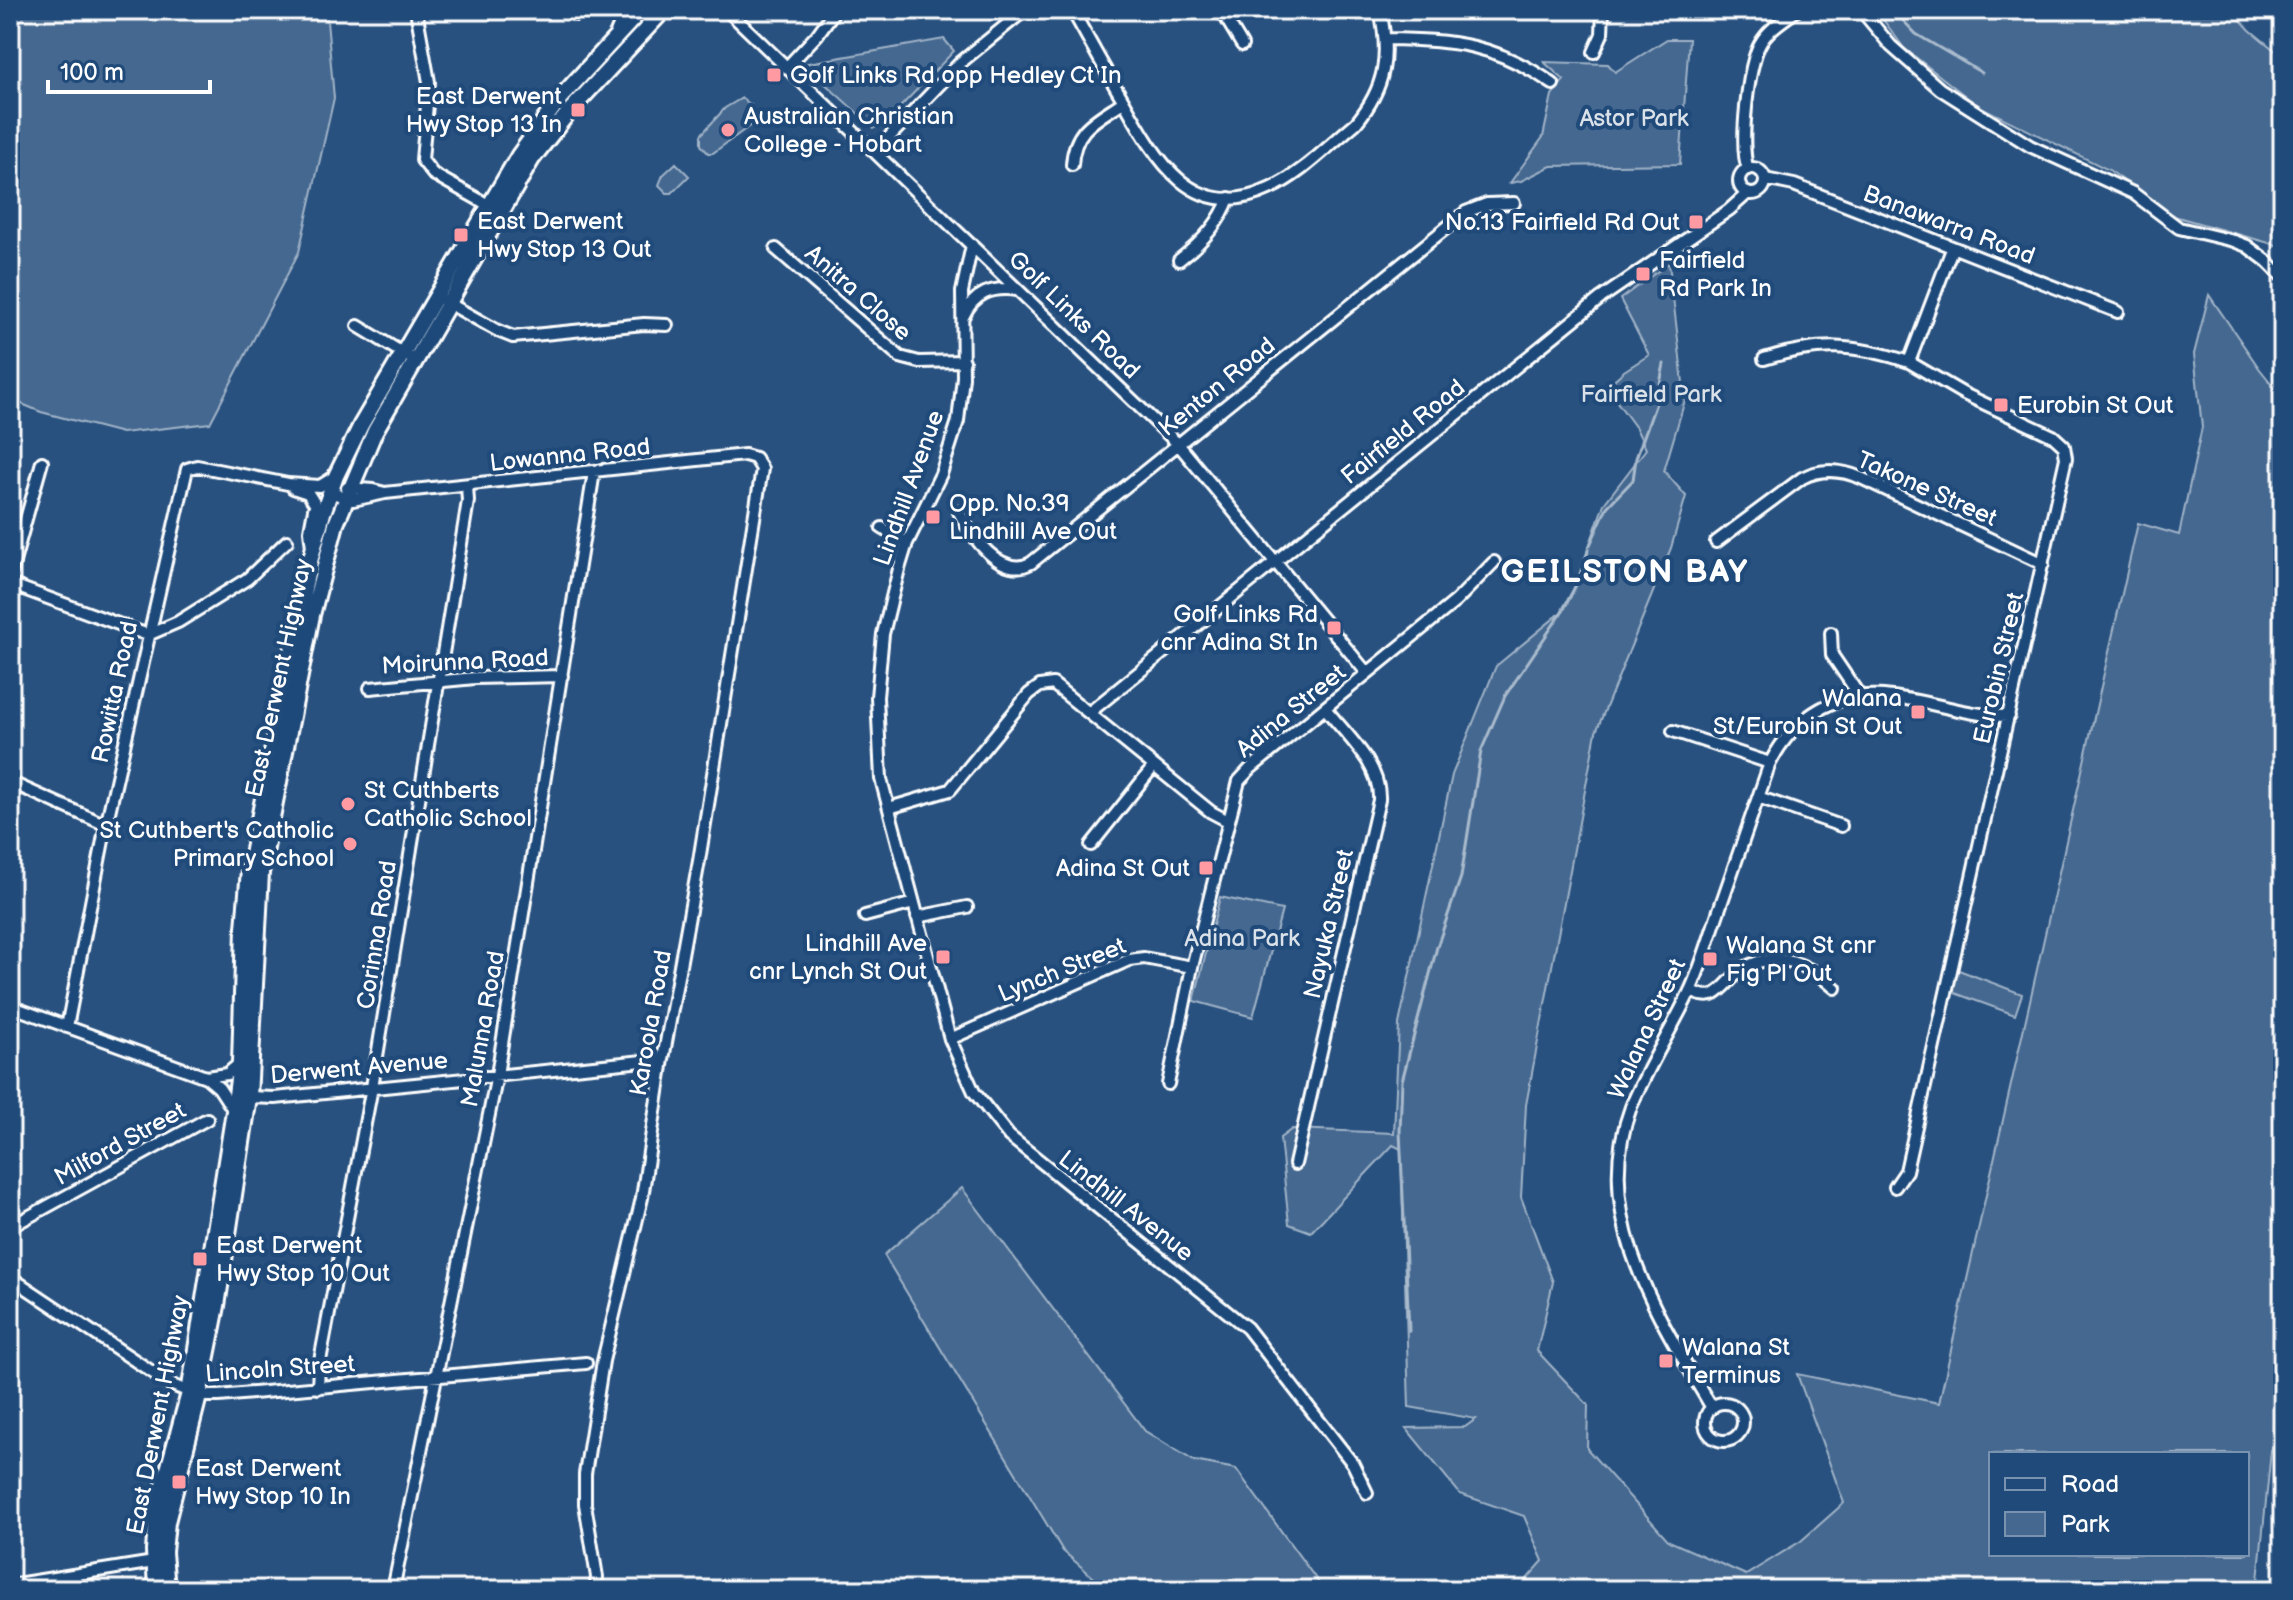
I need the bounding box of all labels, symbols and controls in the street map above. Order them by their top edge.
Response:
scale bar [48,44,210,94]
text: 100 m [60,58,124,87]
place label: Golf Links Rd opp Hedley Ct In [790,61,1122,90]
marker: Golf Links Rd opp Hedley Ct In [765,66,783,84]
place label: East Derwent Hwy Stop 13 In [406,82,563,139]
marker: East Derwent Hwy Stop 13 In [569,101,587,119]
place label: Australian Christian College - Hobart [744,102,954,159]
park label: Astor Park [1579,104,1689,133]
marker: Australian Christian College - Hobart [719,121,737,139]
street label: Banawarra Road [1859,179,2039,271]
place label: East Derwent Hwy Stop 13 Out [477,207,652,264]
place label: No.13 Fairfield Rd Out [1445,208,1681,237]
marker: No.13 Fairfield Rd Out [1687,213,1705,231]
marker: East Derwent Hwy Stop 13 Out [452,226,470,244]
street label: Anitra Close [799,239,917,347]
street label: Golf Links Road [1002,245,1146,385]
place label: Fairfield Rd Park In [1659,246,1772,303]
marker: Fairfield Rd Park In [1634,265,1652,283]
street label: Kenton Road [1153,331,1281,443]
street label: Fairfield Road [1335,373,1471,491]
park label: Fairfield Park [1581,380,1722,409]
place label: Eurobin St Out [2017,391,2174,420]
marker: Eurobin St Out [1992,396,2010,414]
street label: Lindhill Avenue [867,406,951,570]
street label: Lowanna Road [488,432,652,478]
street label: Takone Street [1853,445,2002,533]
place label: Opp. No.39 Lindhill Ave Out [949,489,1117,546]
marker: Opp. No.39 Lindhill Ave Out [924,508,942,526]
district label: GEILSTON BAY [1501,553,1749,592]
street label: East Derwent Highway [240,556,318,800]
street label: Eurobin Street [1967,589,2031,747]
place label: Golf Links Rd cnr Adina St In [1161,600,1318,657]
street label: Rowitta Road [86,618,144,766]
marker: Golf Links Rd cnr Adina St In [1325,619,1343,637]
street label: Moirunna Road [381,643,549,681]
street label: Adina Street [1230,658,1352,764]
place label: Walana St/Eurobin St Out [1713,684,1903,741]
marker: Walana St/Eurobin St Out [1909,703,1927,721]
place label: St Cuthberts Catholic School [364,776,532,833]
marker: St Cuthberts Catholic School [339,795,357,813]
place label: St Cuthbert's Catholic Primary School [100,816,334,873]
marker: St Cuthbert's Catholic Primary School [341,835,359,853]
street label: Nayuka Street [1298,846,1360,1002]
place label: Adina St Out [1056,854,1191,883]
street label: Corinna Road [351,859,403,1011]
marker: Adina St Out [1197,859,1215,877]
park label: Adina Park [1184,924,1300,953]
place label: Lindhill Ave cnr Lynch St Out [749,929,928,986]
street label: Lynch Street [994,931,1131,1009]
place label: Walana St cnr Fig Pl Out [1726,931,1876,988]
street label: Karoola Road [624,948,678,1098]
marker: Lindhill Ave cnr Lynch St Out [934,948,952,966]
street label: Malunna Road [455,949,511,1109]
marker: Walana St cnr Fig Pl Out [1701,950,1719,968]
street label: Walana Street [1602,953,1693,1104]
street label: Derwent Avenue [269,1046,449,1090]
street label: Milford Street [49,1096,191,1192]
street label: Lindhill Avenue [1053,1144,1199,1268]
place label: East Derwent Hwy Stop 10 Out [216,1231,390,1288]
marker: East Derwent Hwy Stop 10 Out [191,1250,209,1268]
street label: East Derwent Highway [121,1293,195,1537]
place label: Walana St Terminus [1682,1333,1791,1390]
street label: Lincoln Street [204,1349,357,1389]
marker: Walana St Terminus [1657,1352,1675,1370]
legend [1989,1452,2249,1556]
place label: East Derwent Hwy Stop 10 In [195,1454,351,1511]
text: Road [2061,1470,2119,1499]
marker: East Derwent Hwy Stop 10 In [170,1473,188,1491]
text: Park [2061,1510,2109,1539]

